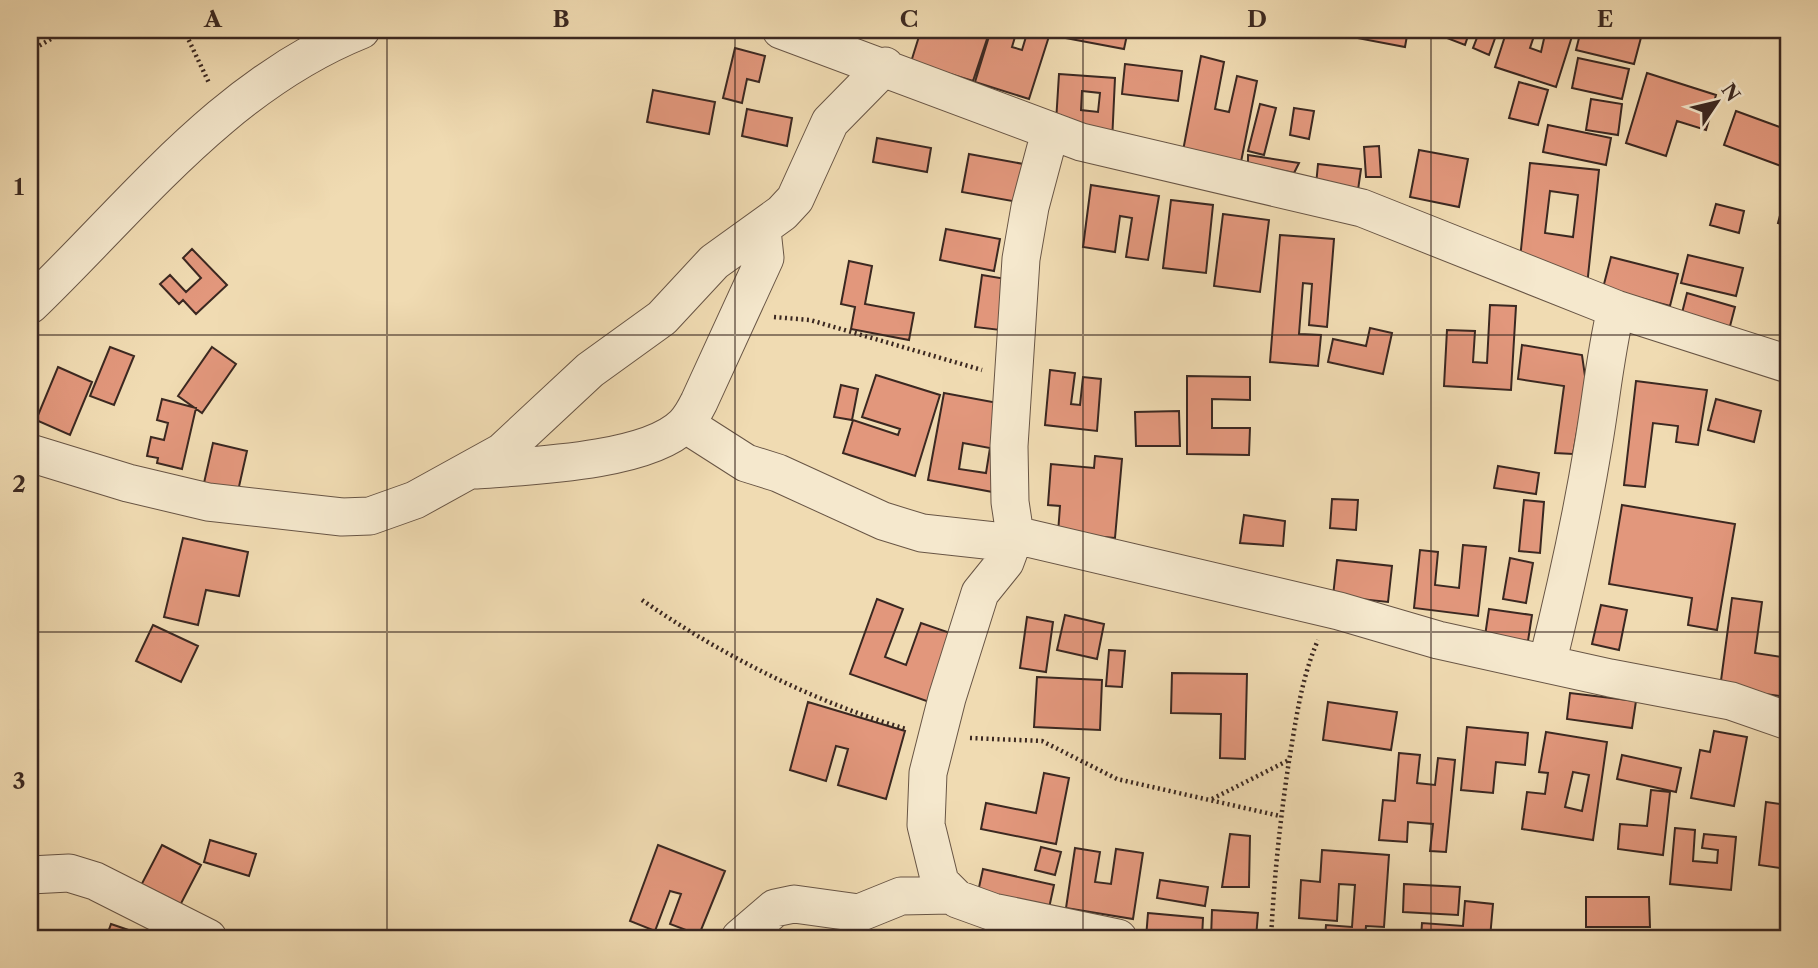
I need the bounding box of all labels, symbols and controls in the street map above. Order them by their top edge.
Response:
text: A [203,5,223,33]
text: B [552,5,570,33]
text: C [900,5,918,33]
text: D [1247,5,1267,33]
text: E [1597,5,1613,33]
north arrow [1682,66,1752,136]
text: N [1716,79,1745,106]
text: 1 [14,173,25,201]
text: 2 [12,470,26,498]
text: 3 [13,767,26,795]

